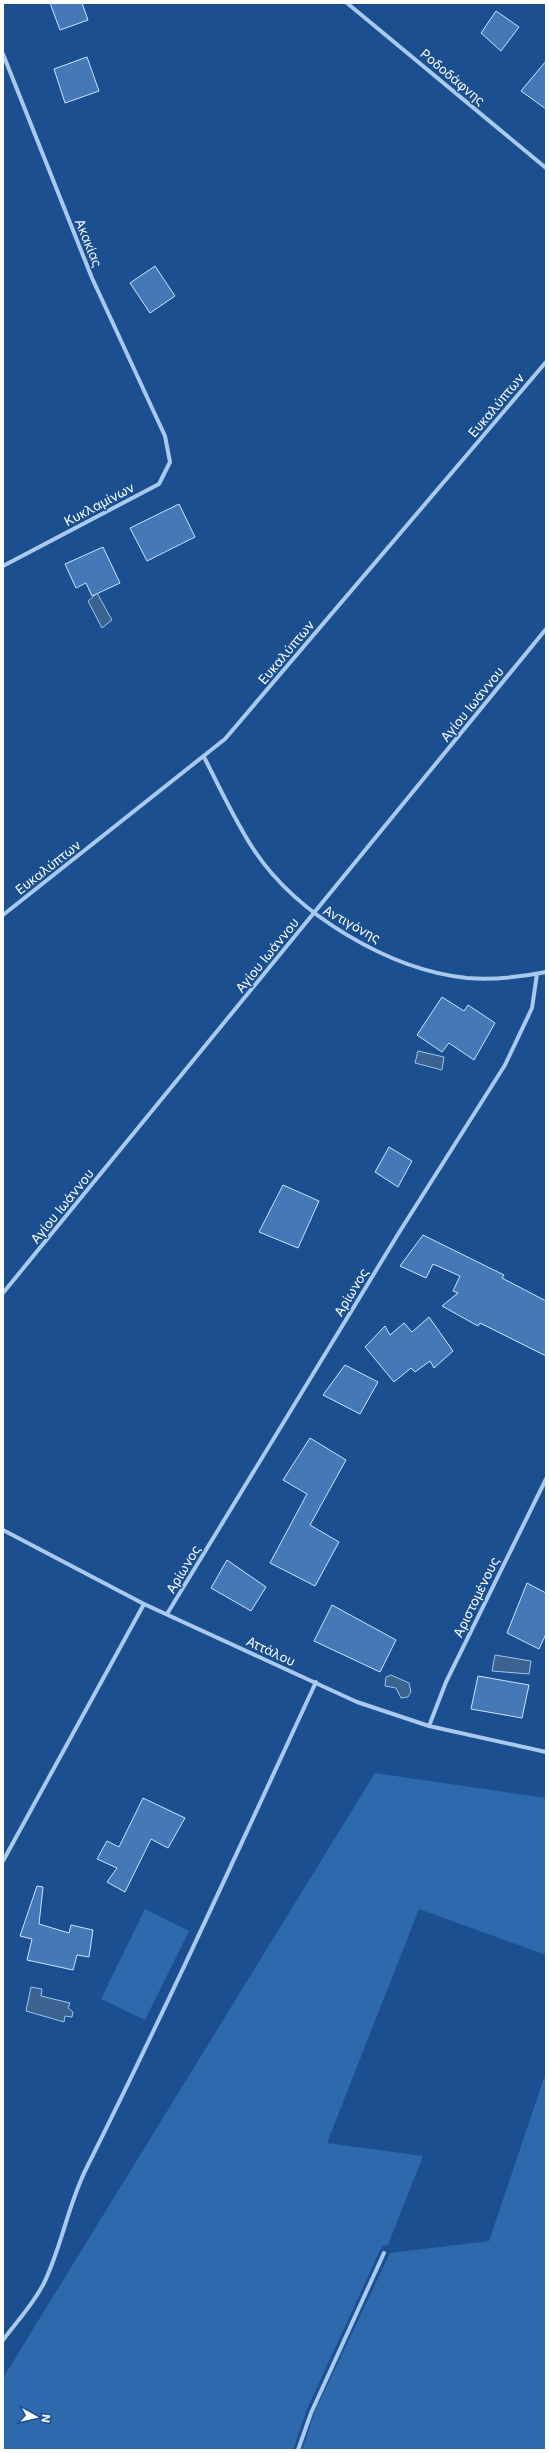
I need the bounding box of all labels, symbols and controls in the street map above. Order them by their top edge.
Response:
street label: Ροδοδάφνης [417,45,489,109]
street label: Ακακίας [72,216,106,270]
street label: Ευκαλύπτων [465,369,528,440]
street label: Κυκλαμίνων [61,479,137,529]
street label: Ευκαλύπτων [255,616,318,687]
street label: Αγίου Ιωάννου [437,663,507,745]
street label: Ευκαλύπτων [12,836,84,898]
street label: Αντιγόνης [321,902,383,946]
street label: Αγίου Ιωάννου [232,914,302,996]
street label: Αγίου Ιωάννου [27,1165,97,1247]
street label: Αρίωνος [330,1265,372,1319]
street label: Αρίωνος [162,1542,204,1596]
street label: Αριστομένους [450,1554,502,1640]
street label: Αττάλου [244,1633,298,1669]
north arrow [16,2397,56,2437]
text: N [38,2413,53,2424]

